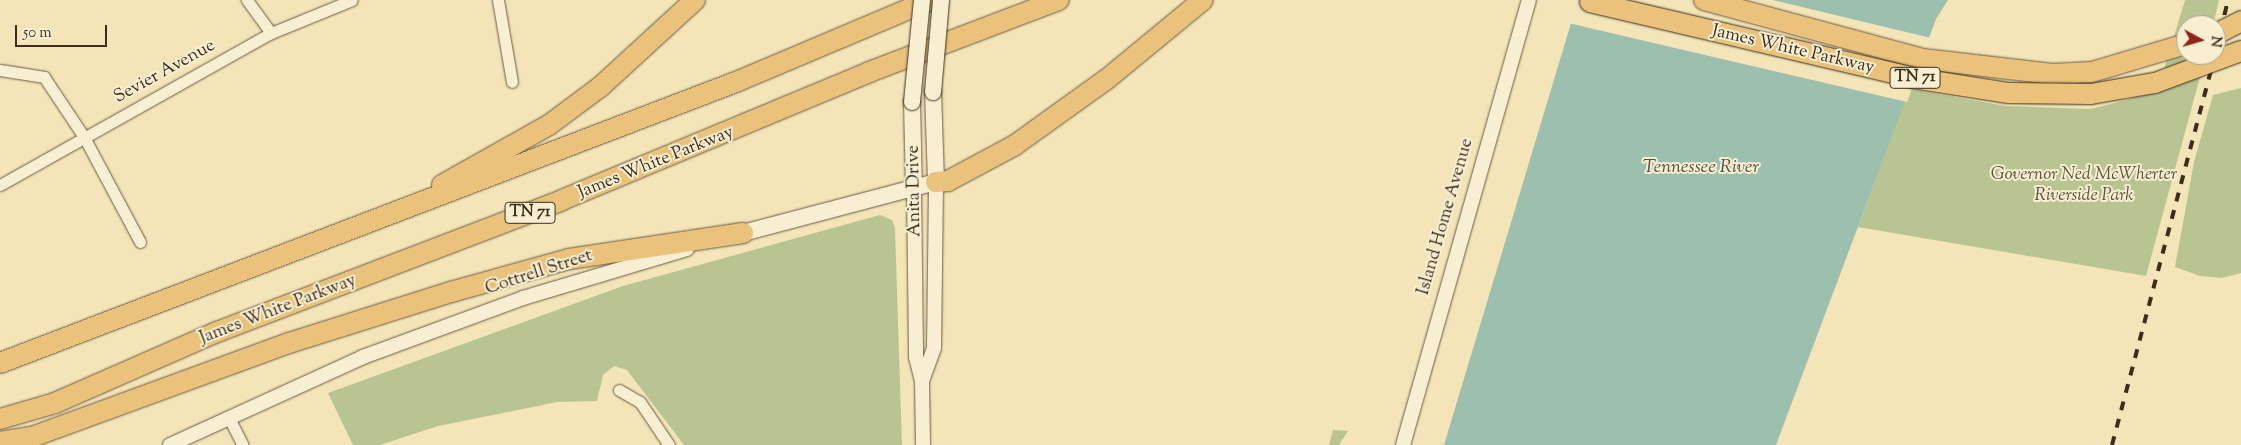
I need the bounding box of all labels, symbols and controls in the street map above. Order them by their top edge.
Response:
scale bar [18,15,110,47]
north arrow [2176,15,2226,65]
street label: James White Parkway [1710,21,1876,79]
text: 50 m [23,23,52,44]
street label: Sevier Avenue [111,35,219,109]
text: N [2204,35,2225,48]
road number: TN 71 [1889,64,1941,92]
street label: James White Parkway [575,122,737,204]
street label: Island Home Avenue [1413,136,1479,298]
street label: Anita Drive [903,145,927,237]
water label: Tennessee River [1643,157,1759,179]
park label: Governor Ned McWherter Riverside Park [1991,165,2177,208]
road number: TN 71 [504,200,556,227]
street label: Cottrell Street [483,246,595,300]
street label: James White Parkway [197,270,359,350]

